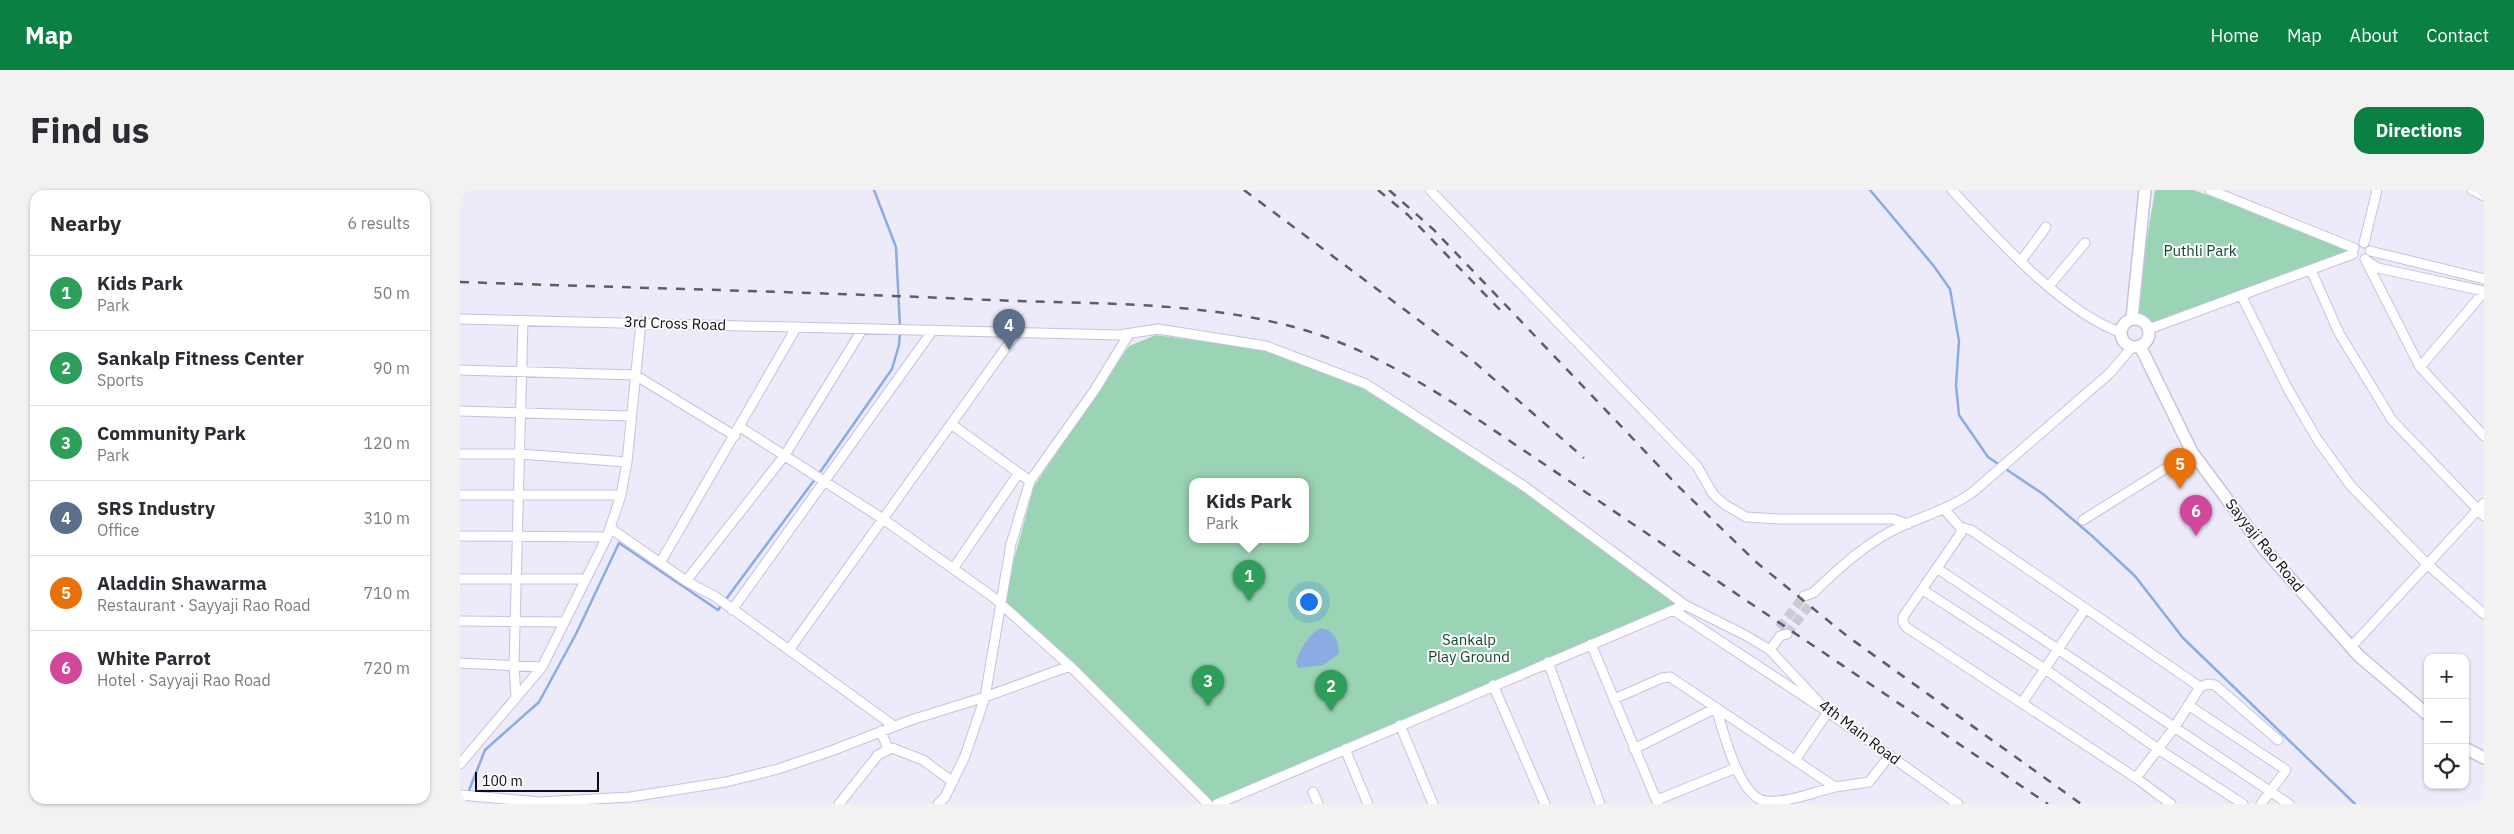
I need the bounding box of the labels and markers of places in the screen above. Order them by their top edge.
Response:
pin: 4 [993,309,1025,350]
pin: 5 [2164,448,2196,489]
pin: 6 [2180,495,2212,536]
pin: 1 [1233,560,1265,601]
pin: 3 [1192,665,1224,706]
pin: 2 [1315,670,1347,711]

